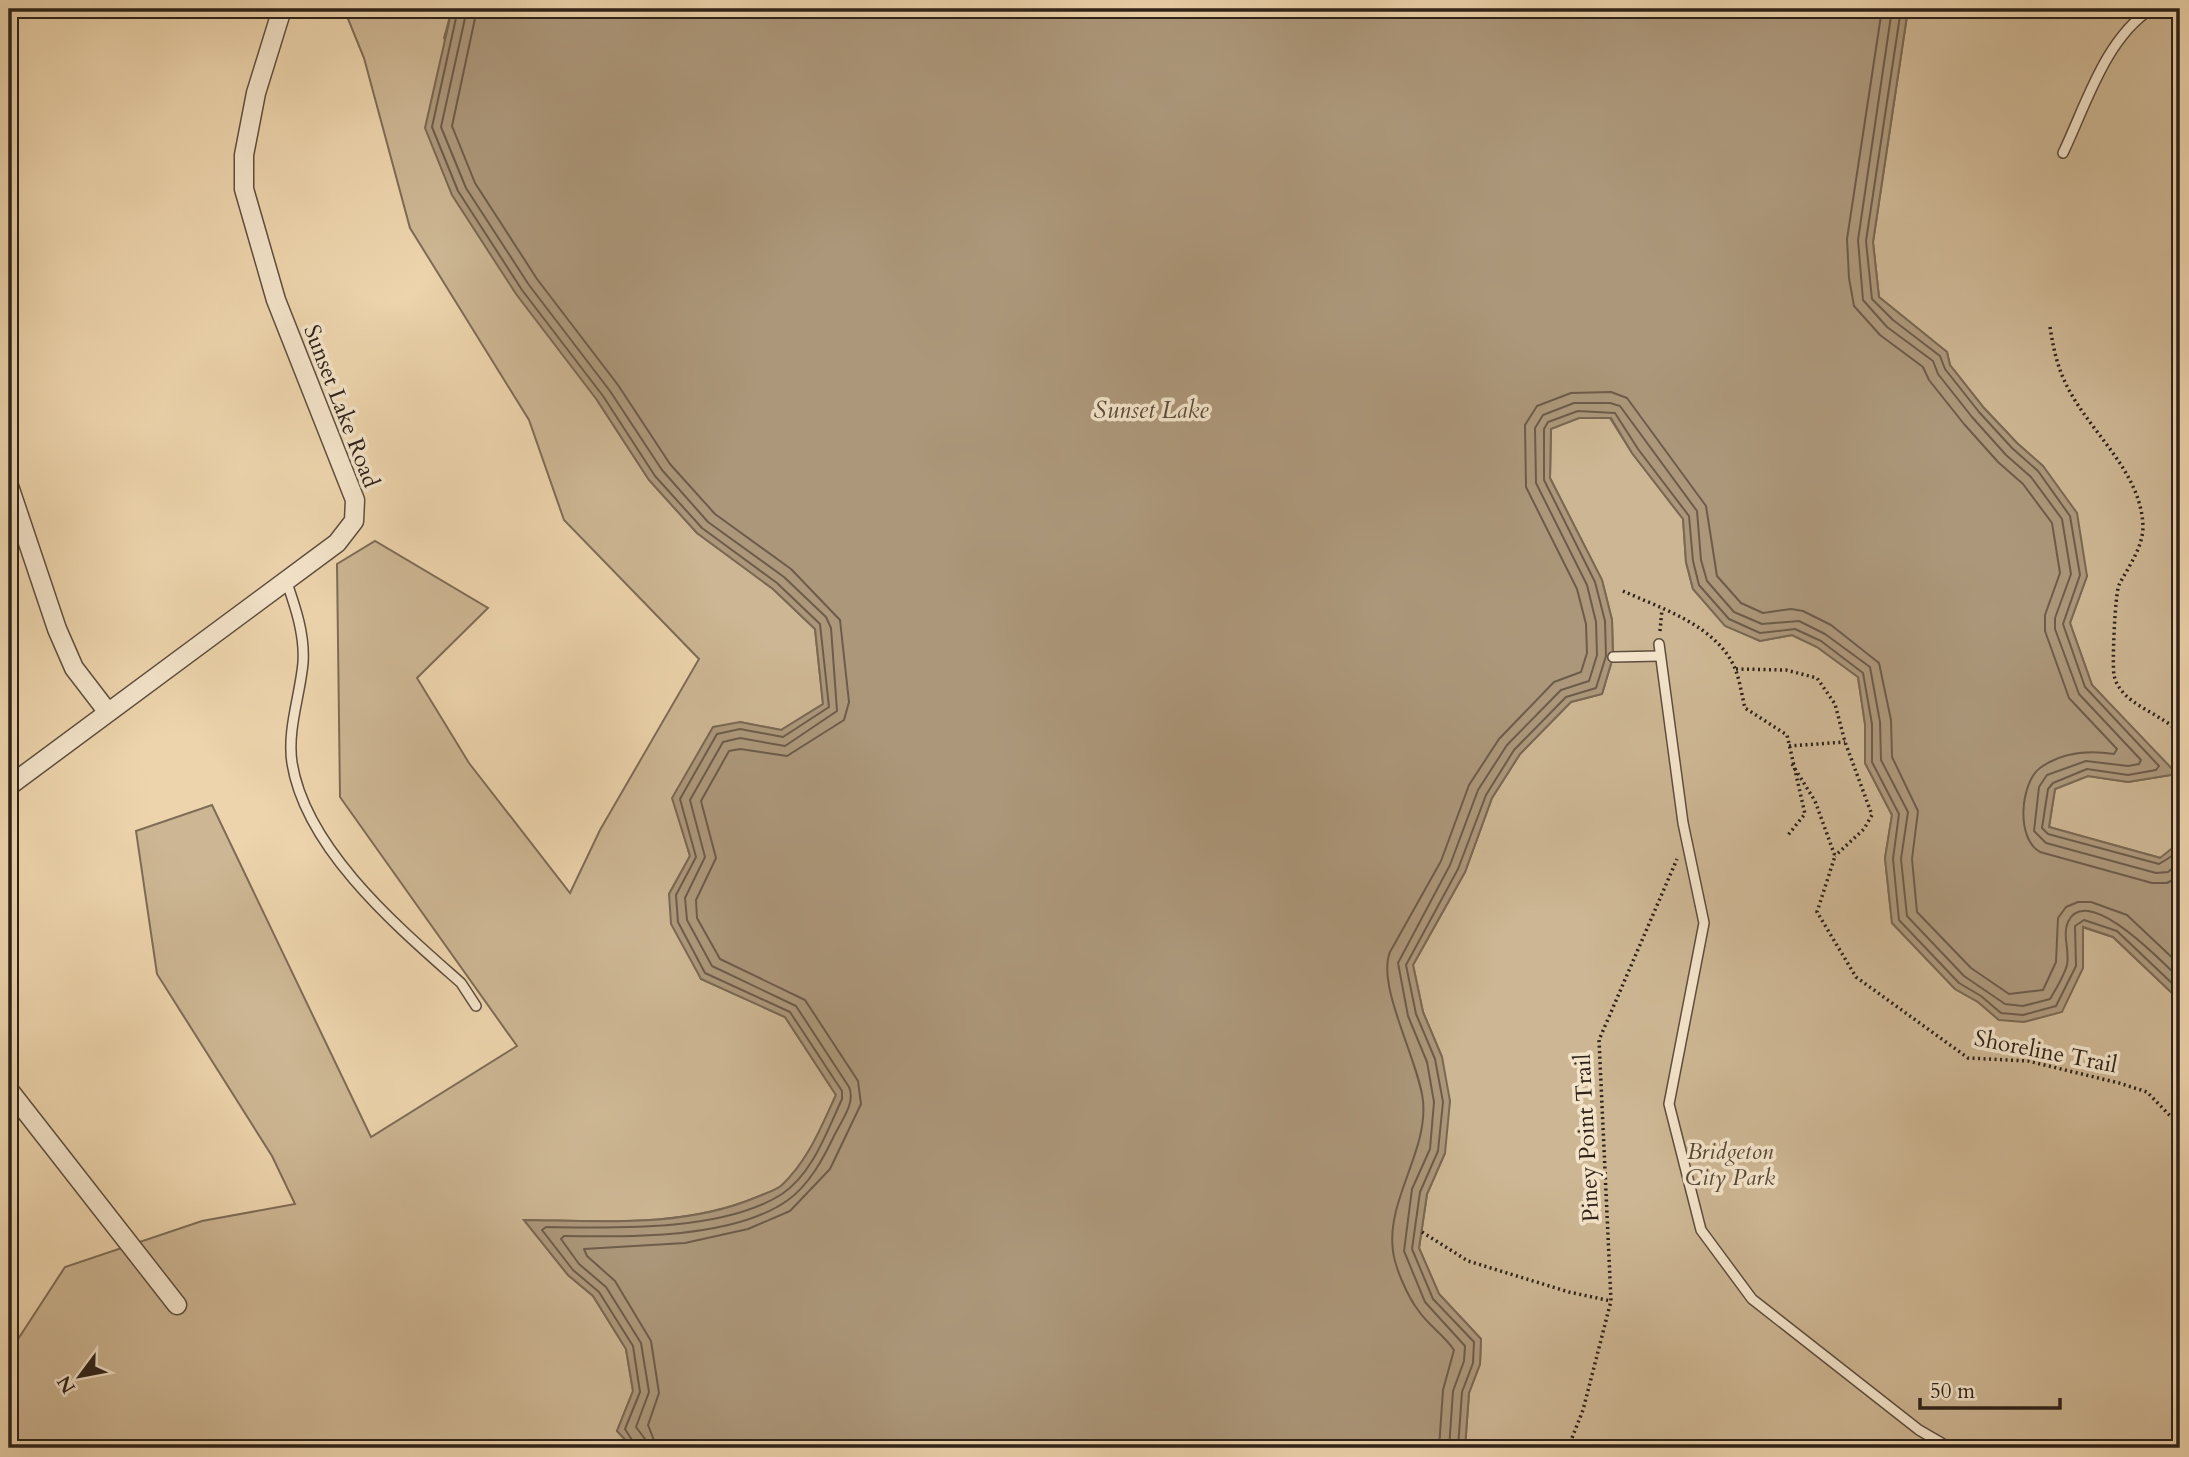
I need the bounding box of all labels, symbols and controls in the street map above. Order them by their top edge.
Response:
street label: Sunset Lake Road [296,320,387,493]
water label: Sunset Lake [1093,394,1209,427]
street label: Shoreline Trail [1972,1022,2120,1081]
street label: Piney Point Trail [1567,1053,1606,1223]
park label: Bridgeton City Park [1685,1136,1776,1193]
north arrow [46,1342,116,1412]
scale bar [1920,1366,2060,1410]
text: N [51,1370,82,1398]
text: 50 m [1930,1377,1975,1406]

